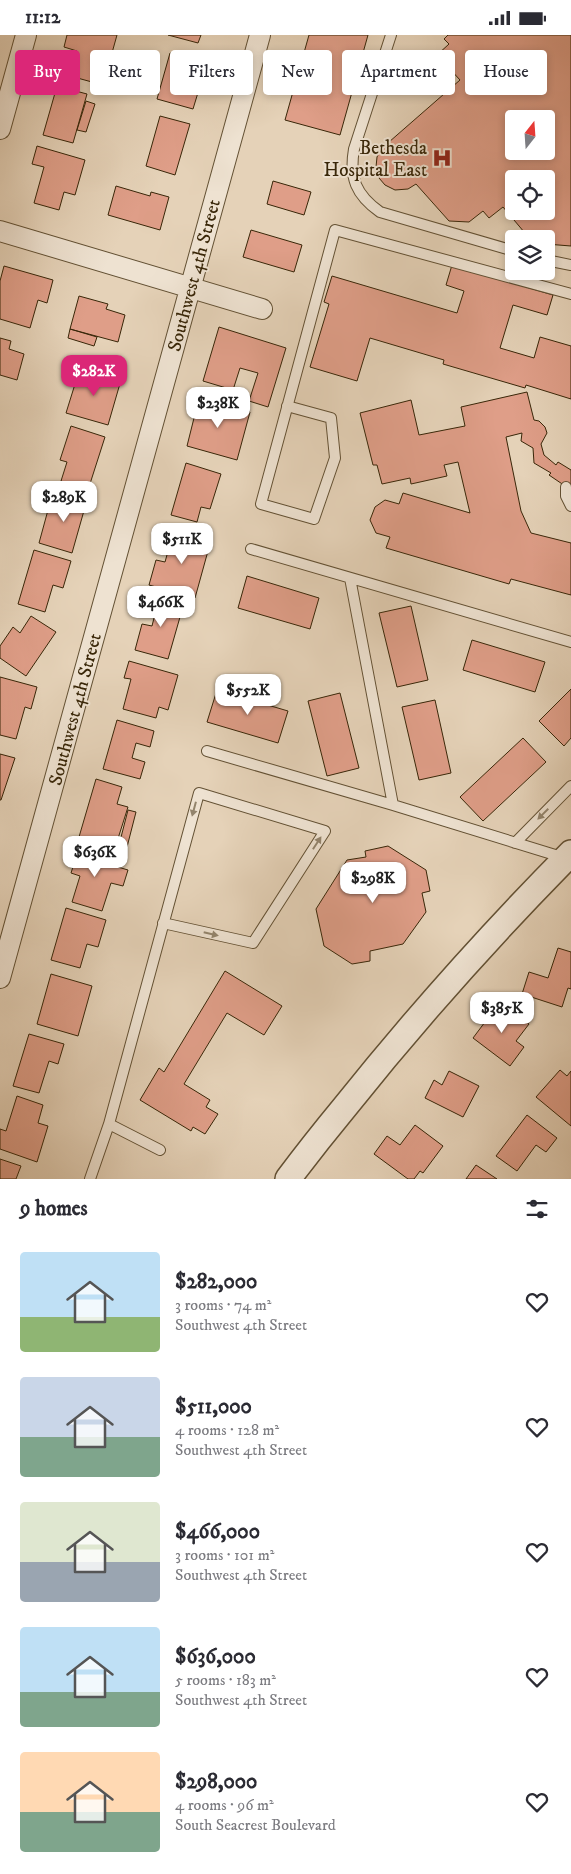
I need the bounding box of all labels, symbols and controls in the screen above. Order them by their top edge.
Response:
text: 11:12 [25,6,60,29]
chip: Buy [15,50,80,95]
chip: Rent [90,50,160,95]
chip: Filters [170,50,253,95]
chip: New [263,50,332,95]
chip: Apartment [342,50,455,95]
chip: House [465,50,547,95]
north arrow [505,110,555,160]
map controls [505,110,555,280]
place label: Bethesda Hospital East [324,137,427,182]
hospital icon: Bethesda Hospital East [431,147,453,169]
button: locate [505,170,555,220]
street label: Southwest 4th Street [163,197,226,354]
button: layers [505,230,555,280]
pin: $282K [59,355,129,397]
text: $282K [72,361,116,381]
pin: $238K [183,387,253,429]
text: $238K [197,393,239,413]
pin: $289K [29,481,99,523]
text: $289K [42,487,86,507]
pin: $511K [147,523,217,565]
text: $511K [162,529,202,549]
pin: $466K [126,585,196,628]
text: $466K [138,592,184,612]
street label: Southwest 4th Street [44,631,107,788]
pin: $552K [213,673,283,716]
text: $552K [226,680,270,700]
one-way arrow [190,802,198,817]
one-way arrow [537,808,549,820]
pin: $636K [60,835,130,878]
one-way arrow [313,836,322,849]
text: $636K [74,842,116,862]
pin: $298K [338,861,408,904]
text: $298K [351,868,395,888]
one-way arrow [203,930,218,938]
pin: $385K [467,991,537,1034]
text: $385K [481,998,523,1018]
icon: filters [523,1195,551,1223]
text: 9 homes [20,1196,88,1222]
text: $282,000 [175,1269,257,1295]
icon: home [60,1272,120,1332]
icon: heart [523,1288,551,1316]
text: 3 rooms · 74 m² [175,1295,272,1315]
text: Southwest 4th Street [175,1315,307,1335]
text: $511,000 [175,1394,252,1420]
icon: home [60,1397,120,1457]
icon: heart [523,1413,551,1441]
text: 4 rooms · 128 m² [175,1420,279,1440]
text: Southwest 4th Street [175,1440,307,1460]
text: $466,000 [175,1519,260,1545]
icon: home [60,1522,120,1582]
icon: heart [523,1538,551,1566]
text: 3 rooms · 101 m² [175,1545,274,1565]
text: Southwest 4th Street [175,1565,307,1585]
text: $636,000 [175,1644,256,1670]
icon: home [60,1647,120,1707]
icon: heart [523,1663,551,1691]
text: 5 rooms · 183 m² [175,1670,276,1690]
text: Southwest 4th Street [175,1690,307,1710]
text: $298,000 [175,1769,257,1795]
icon: home [60,1772,120,1832]
icon: heart [523,1788,551,1816]
text: 4 rooms · 96 m² [175,1795,274,1815]
text: South Seacrest Boulevard [175,1815,336,1835]

